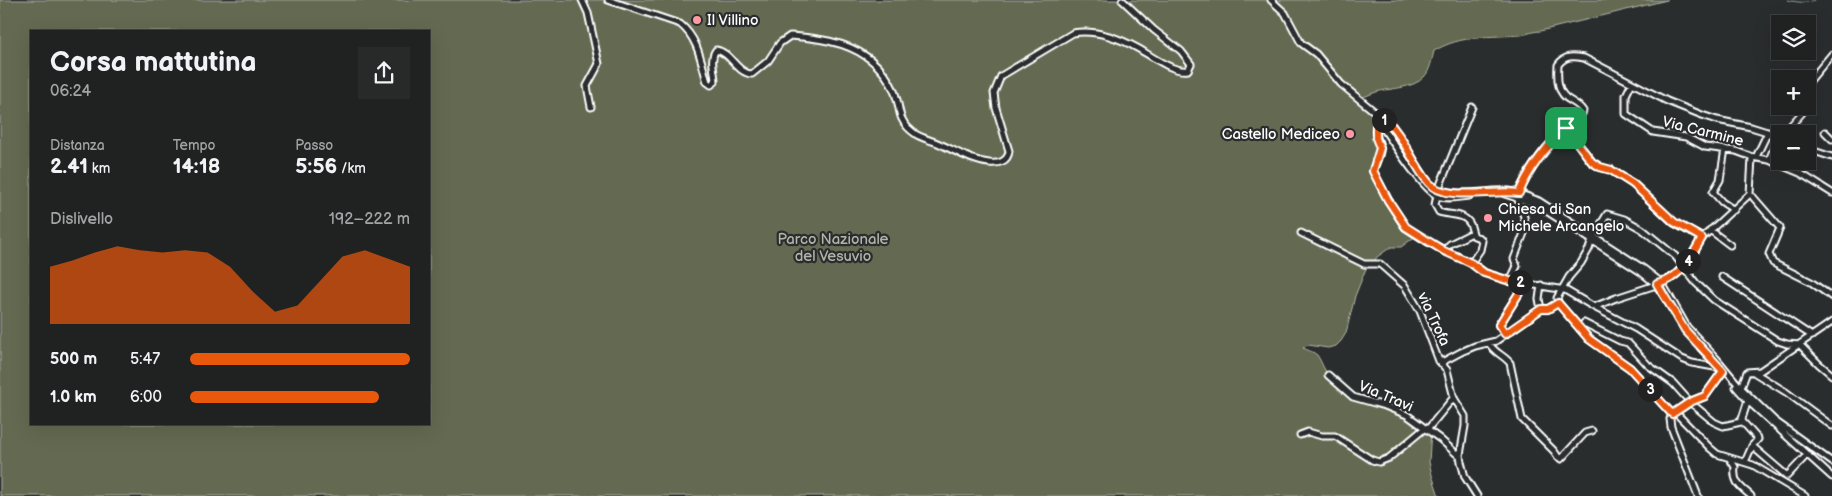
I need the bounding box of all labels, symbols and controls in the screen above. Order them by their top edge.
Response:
place label: Il Villino [707,11,759,30]
marker: Il Villino [691,14,703,26]
map controls [1771,15,1816,170]
button: layers [1771,15,1816,60]
text: Corsa mattutina [50,46,257,79]
button: share [358,47,410,99]
button: + [1771,70,1816,115]
text: 06:24 [50,82,91,101]
pin [1545,107,1587,149]
pin: 1 [1372,108,1396,132]
text: 1 [1382,112,1387,129]
street label: Via Carmine [1660,112,1746,151]
icon: arrive [1552,114,1580,142]
place label: Castello Mediceo [1222,125,1340,144]
button: − [1771,125,1816,170]
marker: Castello Mediceo [1344,128,1356,140]
text: Distanza [50,137,105,154]
text: Tempo [173,137,216,154]
text: Passo [295,137,333,154]
text: 2.41 [50,154,88,179]
text: 14:18 [173,154,220,179]
text: 5:56 [295,154,337,179]
text: km [88,160,110,177]
text: /km [337,160,366,177]
place label: Chiesa di San Michele Arcangelo [1498,200,1624,236]
text: Dislivello [50,210,113,229]
text: 192–222 m [329,210,410,229]
marker: Chiesa di San Michele Arcangelo [1482,212,1494,224]
park label: Parco Nazionale del Vesuvio [777,230,889,266]
pin: 4 [1676,248,1700,274]
text: 4 [1684,253,1693,270]
pin: 2 [1508,270,1532,294]
text: 2 [1516,274,1525,291]
street label: via Trofa [1412,288,1454,349]
text: 500 m [50,350,97,369]
text: 5:47 [130,350,160,369]
street label: Via Travi [1356,376,1416,416]
pin: 3 [1638,376,1662,402]
text: 3 [1646,381,1655,398]
text: 1.0 km [50,388,97,407]
text: 6:00 [130,388,162,407]

